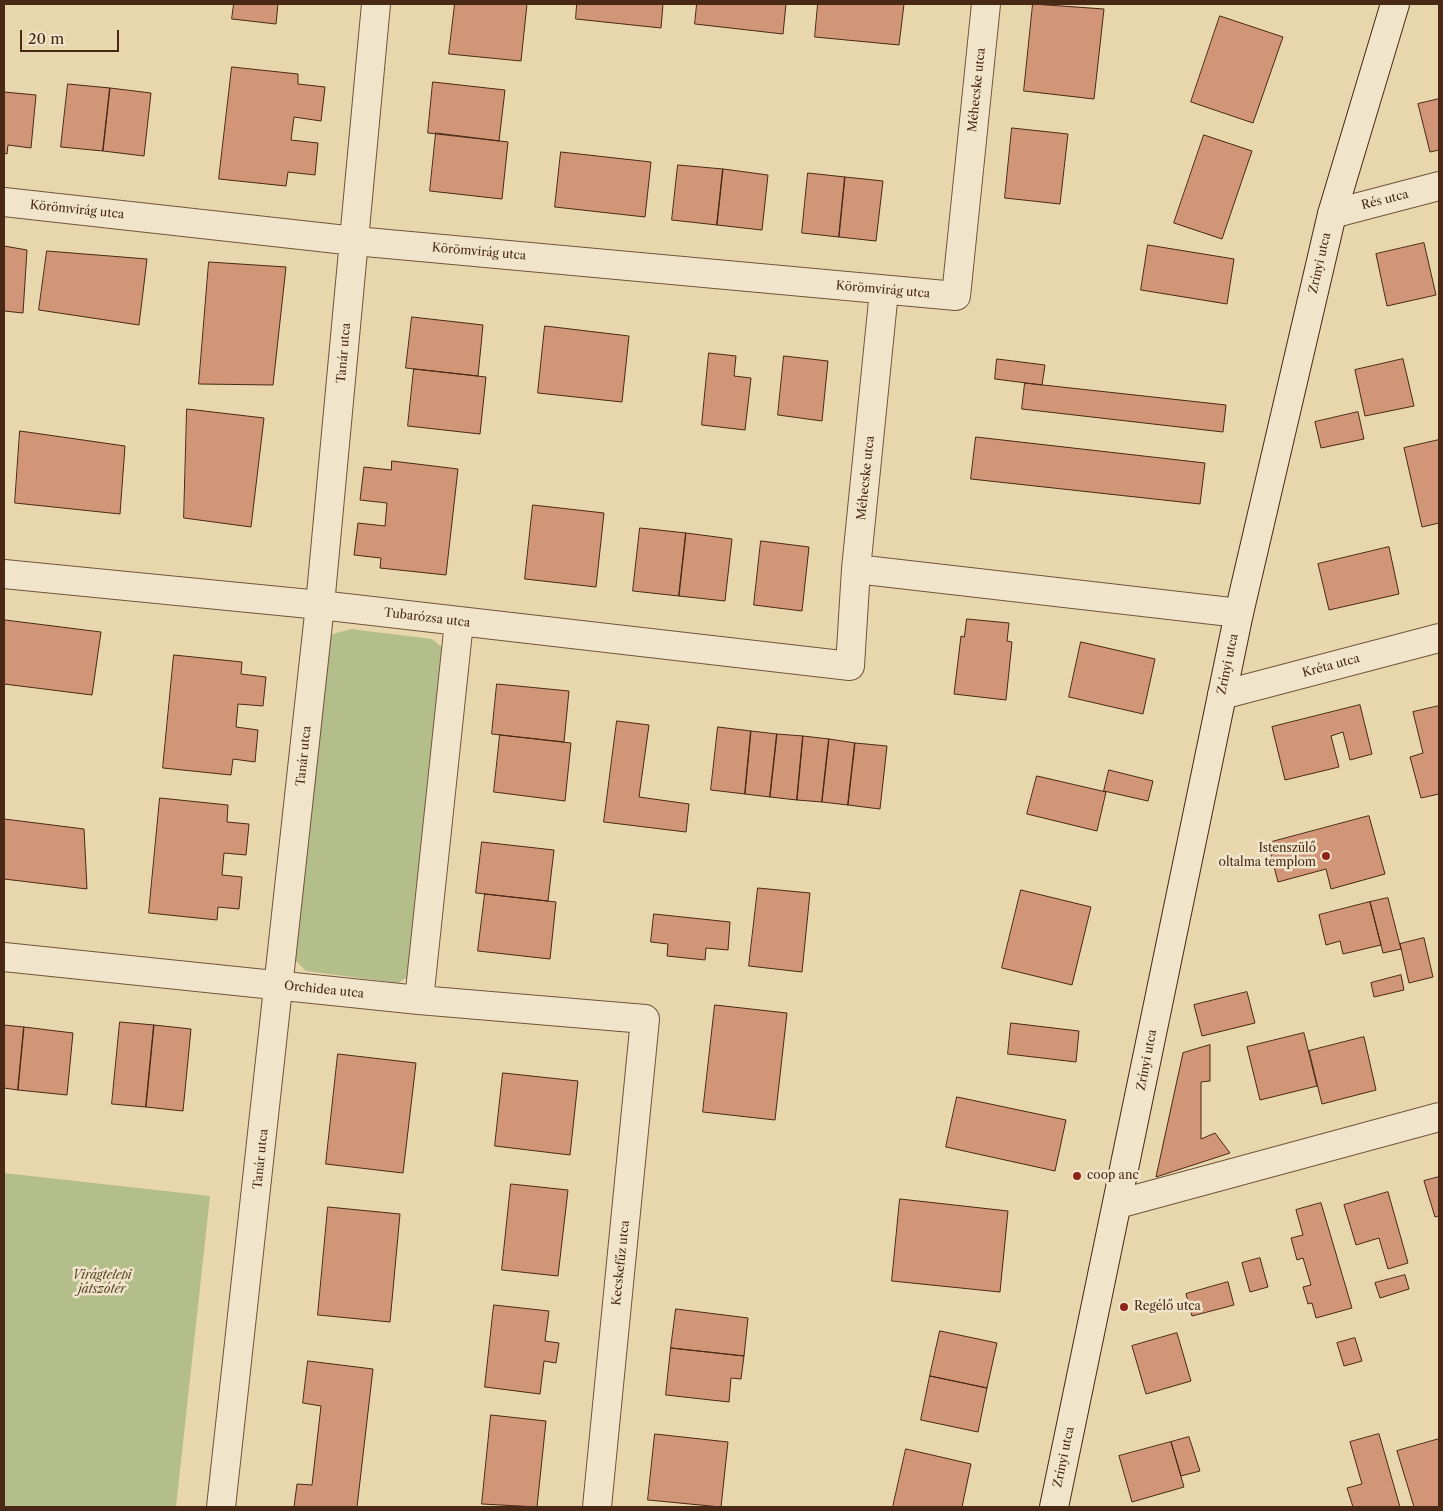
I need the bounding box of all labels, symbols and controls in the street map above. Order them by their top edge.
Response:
scale bar [22,20,121,52]
text: 20 m [28,29,64,48]
street label: Méhecske utca [965,47,989,133]
street label: Rés utca [1360,187,1410,213]
street label: Körömvirág utca [29,198,125,222]
street label: Zrínyi utca [1306,231,1334,295]
street label: Körömvirág utca [431,241,527,263]
street label: Körömvirág utca [835,279,931,301]
street label: Tanár utca [334,322,354,384]
street label: Méhecske utca [854,435,878,521]
street label: Tubarózsa utca [383,606,471,630]
street label: Zrínyi utca [1215,632,1241,696]
street label: Kréta utca [1301,651,1361,681]
street label: Tanár utca [294,725,314,787]
place label: Istenszülő oltalma templom [1219,842,1316,870]
marker: Istenszülő oltalma templom [1320,850,1332,862]
street label: Orchidea utca [283,979,365,1001]
street label: Zrínyi utca [1134,1028,1160,1092]
street label: Tanár utca [251,1128,271,1190]
place label: coop anc [1087,1169,1139,1183]
marker: coop anc [1071,1170,1083,1182]
street label: Kecskefűz utca [609,1220,633,1306]
park label: Virágtelepi játszótér [72,1269,132,1297]
place label: Regélő utca [1134,1300,1201,1314]
marker: Regélő utca [1118,1301,1130,1313]
street label: Zrínyi utca [1051,1425,1077,1489]

